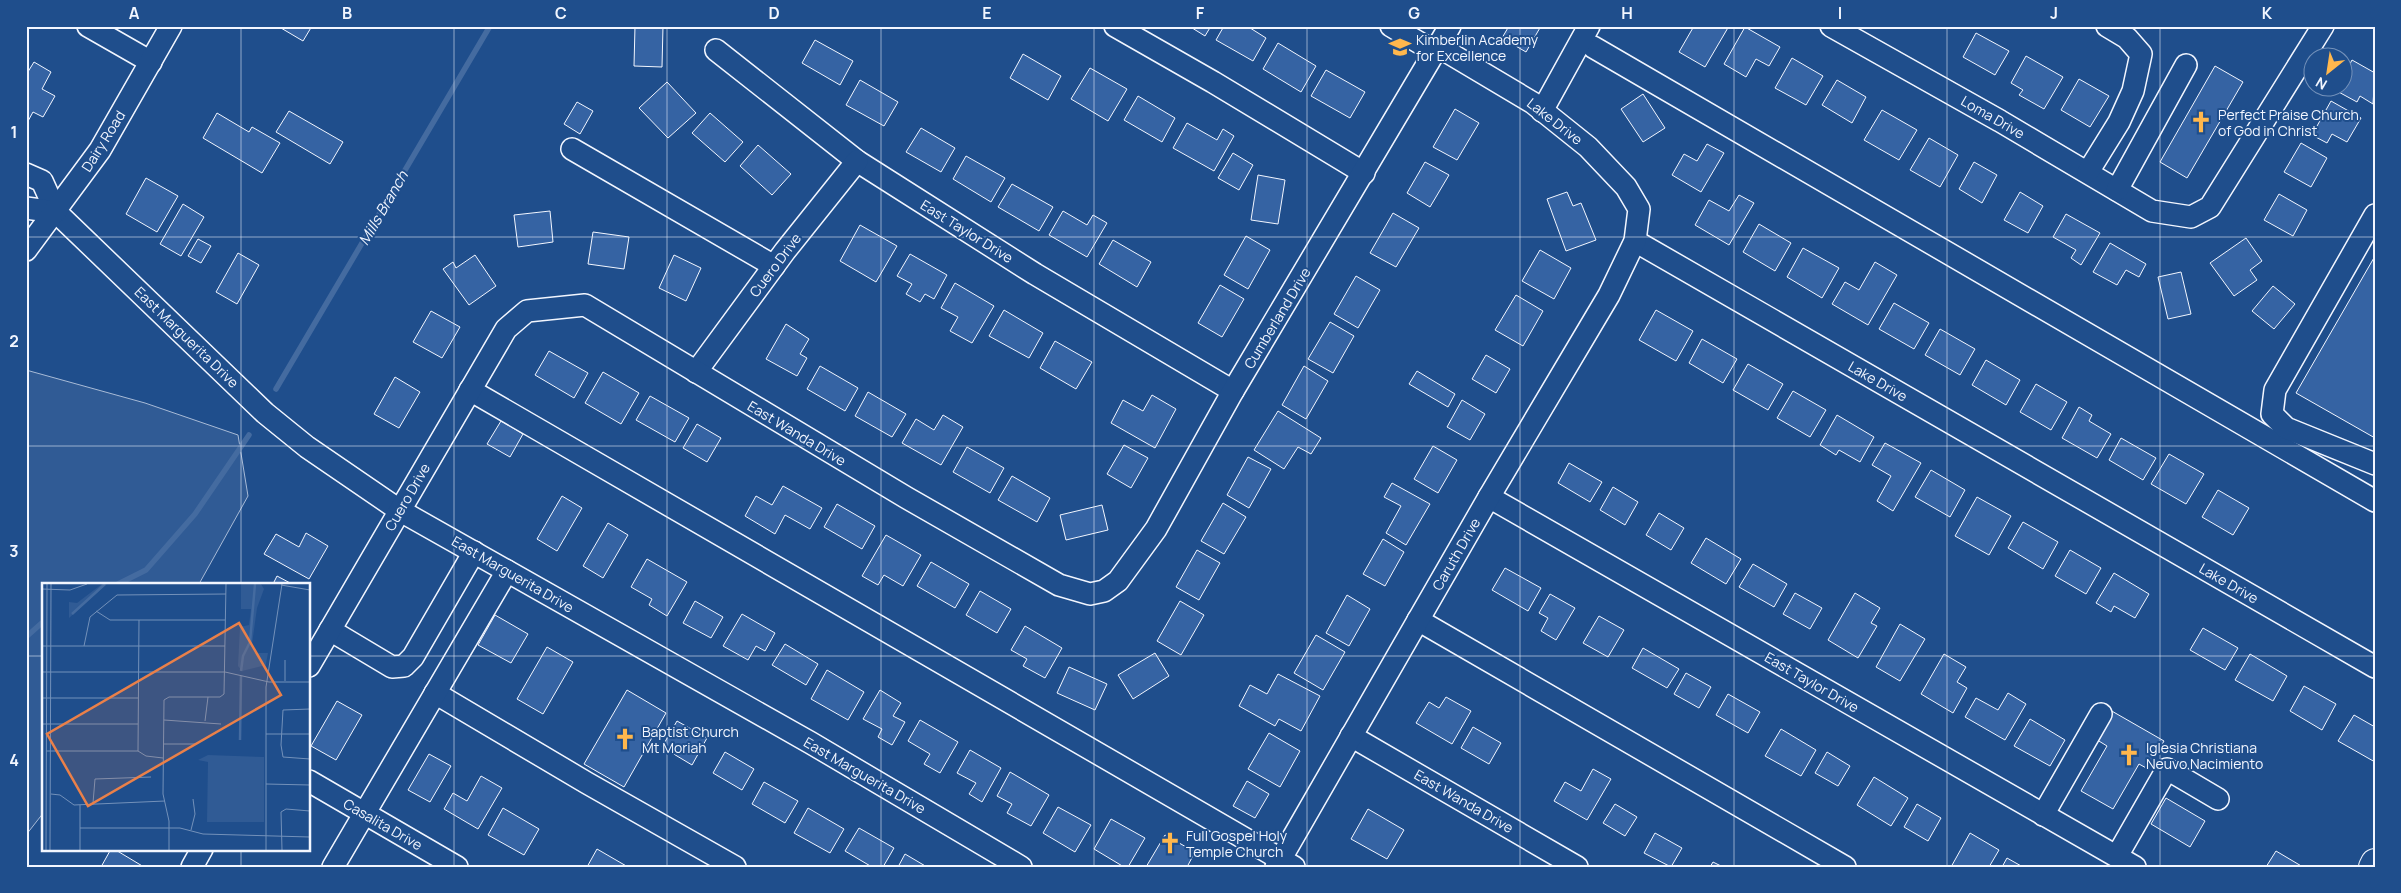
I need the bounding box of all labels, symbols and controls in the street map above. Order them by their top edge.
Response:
text: A [129,2,140,24]
text: B [342,2,352,24]
text: C [555,2,567,24]
text: D [768,2,780,24]
text: E [982,2,992,24]
text: F [1196,2,1205,24]
text: G [1408,2,1420,24]
text: H [1621,2,1633,24]
text: I [1838,2,1842,24]
text: J [2050,2,2058,24]
text: K [2262,2,2273,24]
place label: Kimberlin Academy for Excellence [1416,30,1539,65]
school or university icon: Kimberlin Academy for Excellence [1387,34,1413,60]
north arrow [2304,48,2354,98]
text: N [2312,73,2330,94]
street label: Loma Drive [1958,91,2028,143]
street label: Lake Drive [1523,93,1587,149]
place label: Perfect Praise Church of God in Christ [2218,105,2359,140]
street label: Dairy Road [77,107,129,175]
church icon: Perfect Praise Church of God in Christ [2188,109,2214,135]
text: 1 [10,121,18,143]
water label: Mills Branch [353,166,413,249]
street label: East Taylor Drive [917,195,1017,267]
street label: Cuero Drive [745,229,805,301]
street label: Cumberland Drive [1239,264,1315,372]
street label: East Marguerita Drive [131,282,243,392]
text: 2 [9,330,19,352]
street label: Lake Drive [1845,356,1911,406]
street label: East Wanda Drive [744,396,850,470]
street label: Cuero Drive [380,460,434,534]
street label: Caruth Drive [1428,514,1484,594]
street label: East Marguerita Drive [449,531,577,617]
text: 3 [9,540,19,562]
street label: Lake Drive [2196,558,2262,608]
inset map [42,583,310,850]
street label: East Taylor Drive [1761,647,1863,717]
place label: Baptist Church Mt Moriah [642,722,739,757]
church icon: Baptist Church Mt Moriah [612,726,638,752]
street label: East Marguerita Drive [801,732,929,818]
place label: Iglesia Christiana Neuvo Nacimiento [2146,738,2263,773]
church icon: Iglesia Christiana Neuvo Nacimiento [2116,742,2142,768]
text: 4 [9,749,19,771]
street label: East Wanda Drive [1411,765,1517,837]
street label: Casalita Drive [340,794,426,854]
place label: Full Gospel Holy Temple Church [1186,826,1288,861]
church icon: Full Gospel Holy Temple Church [1157,830,1183,856]

